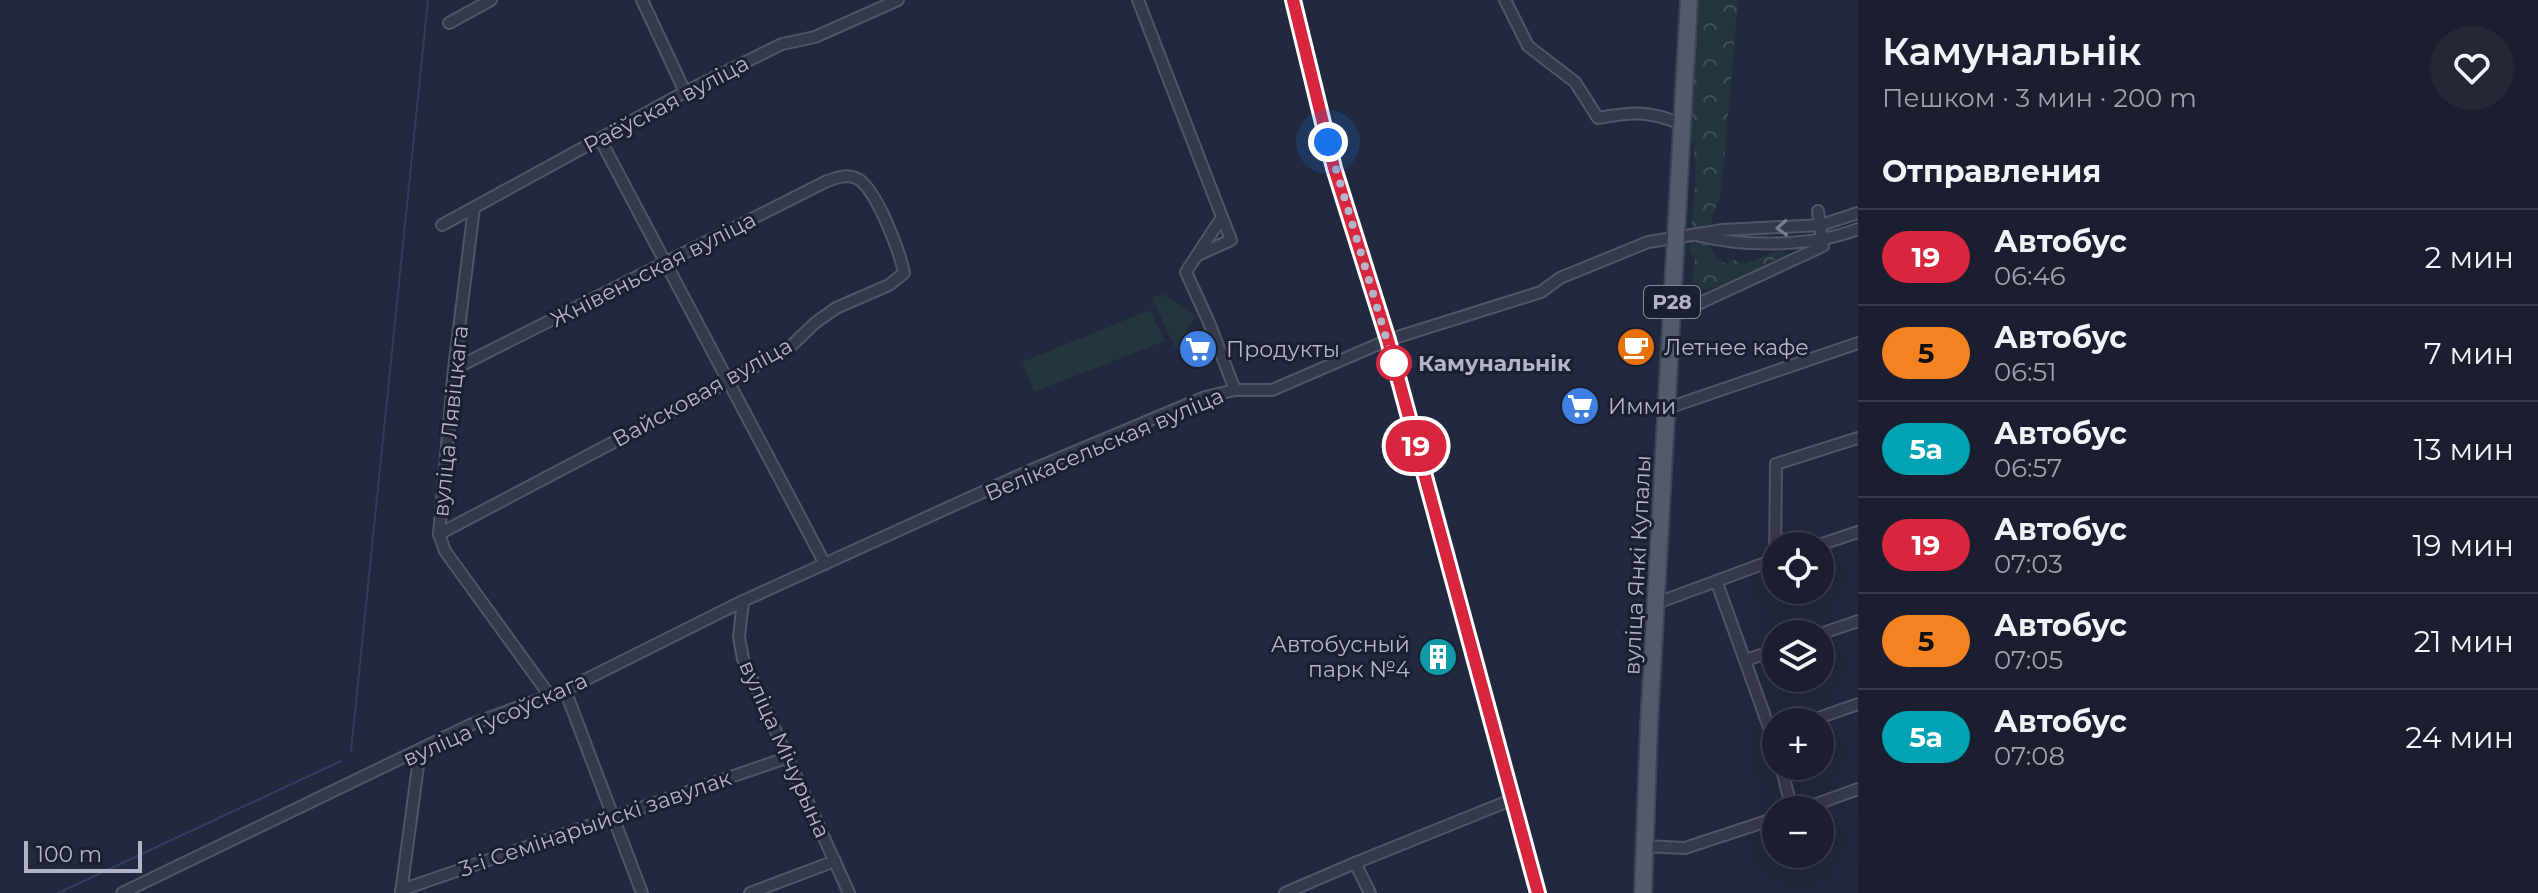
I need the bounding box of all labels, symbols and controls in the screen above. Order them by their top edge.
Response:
button: heart [2430,26,2514,110]
text: Камунальнік [1882,28,2141,75]
street label: Раёўская вуліца [579,50,753,159]
text: Пешком · 3 мин · 200 m [1882,82,2197,114]
your location [1308,122,1348,162]
text: Отправления [1882,153,2101,190]
street label: Жнівеньская вуліца [546,206,760,333]
one-way arrow [1775,219,1788,236]
text: Автобус [1994,223,2127,260]
text: 2 мин [2425,239,2514,276]
text: 19 [1912,240,1940,274]
text: 06:46 [1994,260,2066,292]
road number: Р28 [1644,286,1700,318]
text: Автобус [1994,319,2127,356]
street label: вуліца Лявіцкага [427,324,474,518]
cafe icon: Летнее кафе [1615,326,1657,368]
supermarket icon: Продукты [1177,328,1219,370]
street label: Вайсковая вуліца [608,332,797,453]
place label: Летнее кафе [1664,334,1809,361]
text: 7 мин [2424,335,2514,372]
place label: Продукты [1226,336,1340,363]
text: 5 [1918,336,1934,370]
marker: Камунальнік [1377,346,1411,380]
place label: Камунальнік [1418,350,1572,377]
text: 06:51 [1994,356,2057,388]
street label: Велікасельская вуліца [981,382,1228,507]
supermarket icon: Имми [1559,385,1601,427]
place label: Имми [1608,393,1676,420]
text: Автобус [1994,415,2127,452]
line badge: 19 [1380,420,1452,472]
text: 19 [1402,429,1430,463]
text: 13 мин [2414,431,2514,468]
text: 5а [1909,432,1943,466]
text: 06:57 [1994,452,2062,484]
street label: вуліца Янкі Купалы [1618,454,1657,676]
text: Автобус [1994,511,2127,548]
text: 19 мин [2412,527,2514,564]
text: 19 [1912,528,1940,562]
map controls [1762,532,1834,868]
button: locate [1762,532,1834,604]
text: 07:03 [1994,548,2063,580]
text: Автобус [1994,607,2127,644]
button: layers [1762,620,1834,692]
text: 21 мин [2414,623,2514,660]
text: 5 [1918,624,1934,658]
place label: Автобусный парк №4 [1271,631,1410,683]
building icon: Автобусный парк №4 [1417,636,1459,678]
text: 07:05 [1994,644,2063,676]
street label: вуліца Мічурына [733,656,836,842]
street label: вуліца Гусоўскага [399,667,592,772]
text: Автобус [1994,703,2127,740]
button: + [1762,708,1834,780]
text: 24 мин [2405,719,2514,756]
text: 5а [1909,720,1943,754]
text: 07:08 [1994,740,2065,772]
street label: 3-і Семінарыйскі завулак [455,764,735,883]
button: − [1762,796,1834,868]
scale bar [24,837,142,873]
text: 100 m [36,841,102,868]

